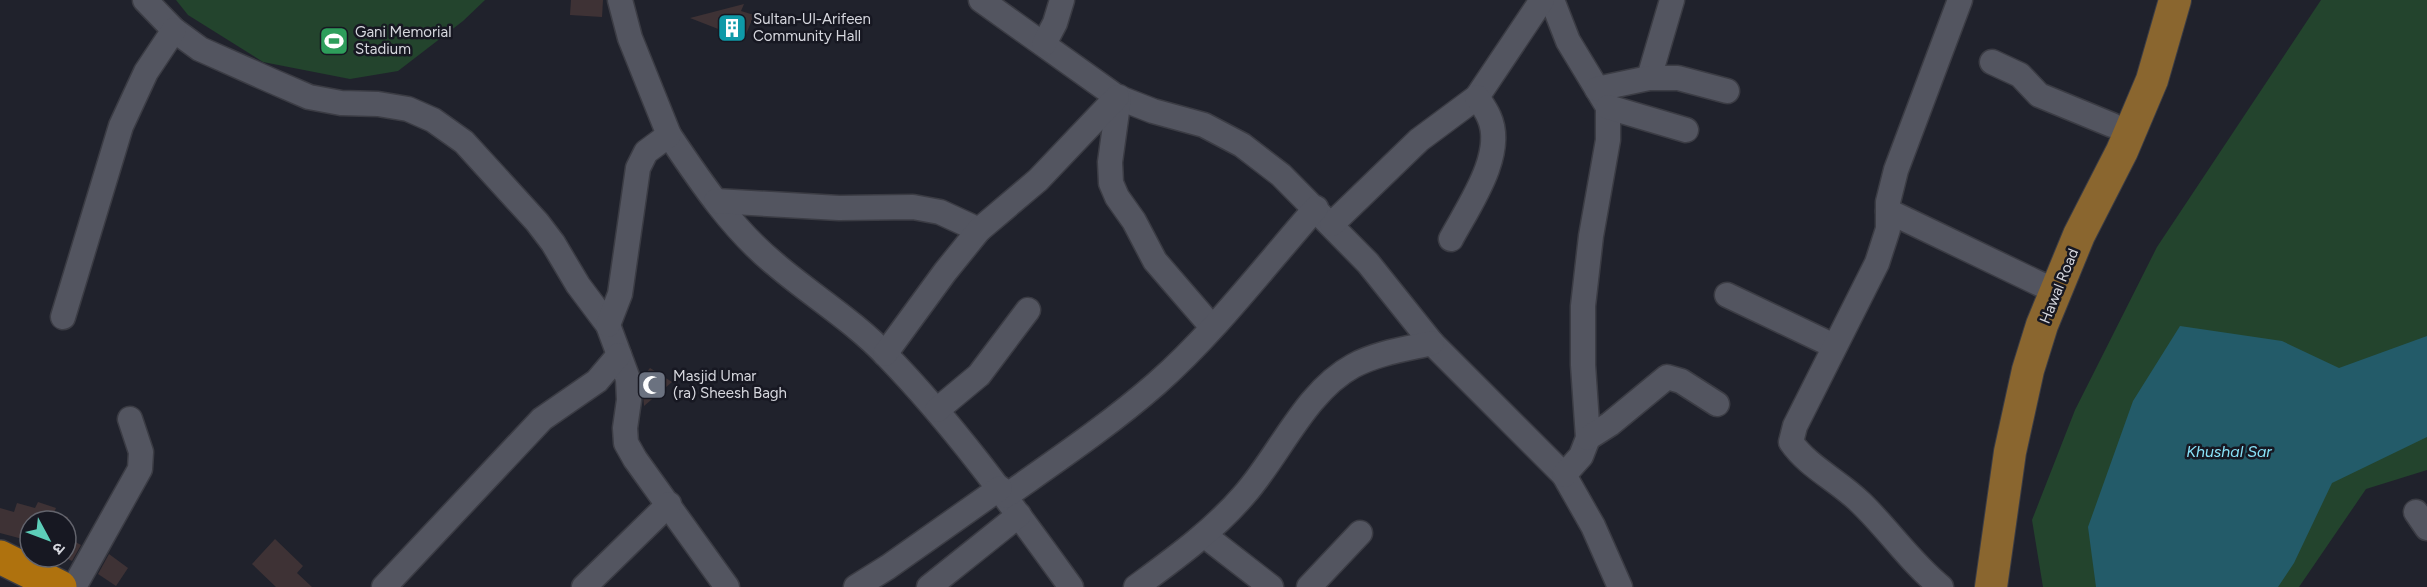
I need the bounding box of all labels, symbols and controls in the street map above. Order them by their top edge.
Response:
place label: Sultan-Ul-Arifeen Community Hall [753,10,871,45]
building icon: Sultan-Ul-Arifeen Community Hall [716,12,748,44]
place label: Gani Memorial Stadium [355,23,451,58]
sports icon: Gani Memorial Stadium [318,25,350,57]
street label: Hawal Road [2036,246,2082,326]
place label: Masjid Umar (ra) Sheesh Bagh [673,367,787,402]
mosque icon: Masjid Umar (ra) Sheesh Bagh [636,369,668,401]
water label: Khushal Sar [2186,442,2272,461]
north arrow [18,509,78,569]
text: उ [48,539,69,559]

